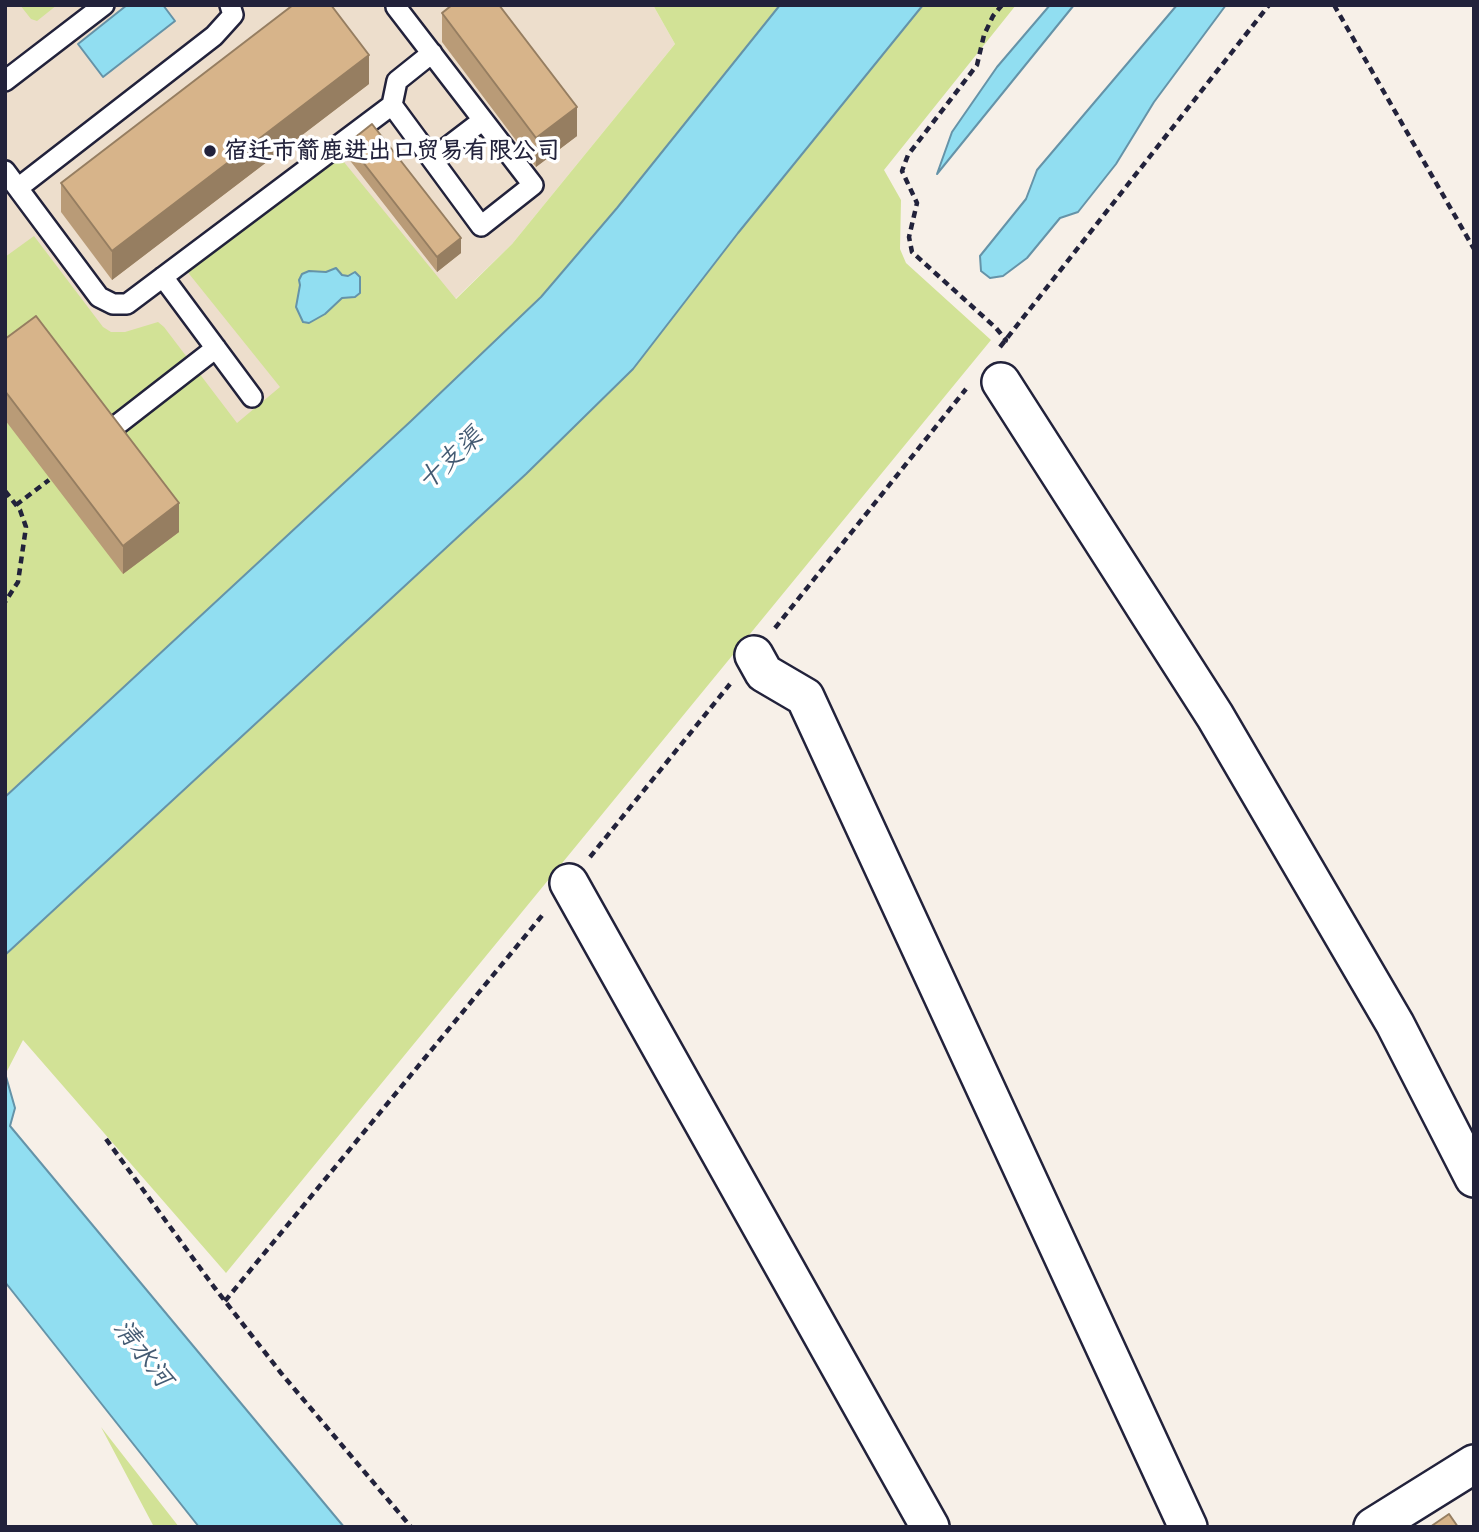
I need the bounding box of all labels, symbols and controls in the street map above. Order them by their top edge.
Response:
place label: 宿迁市箭鹿进出口贸易有限公司 [224,137,560,165]
marker: 宿迁市箭鹿进出口贸易有限公司 [202,143,218,159]
water label: 十支渠 [411,421,489,497]
water label: 清水河 [107,1313,179,1393]

